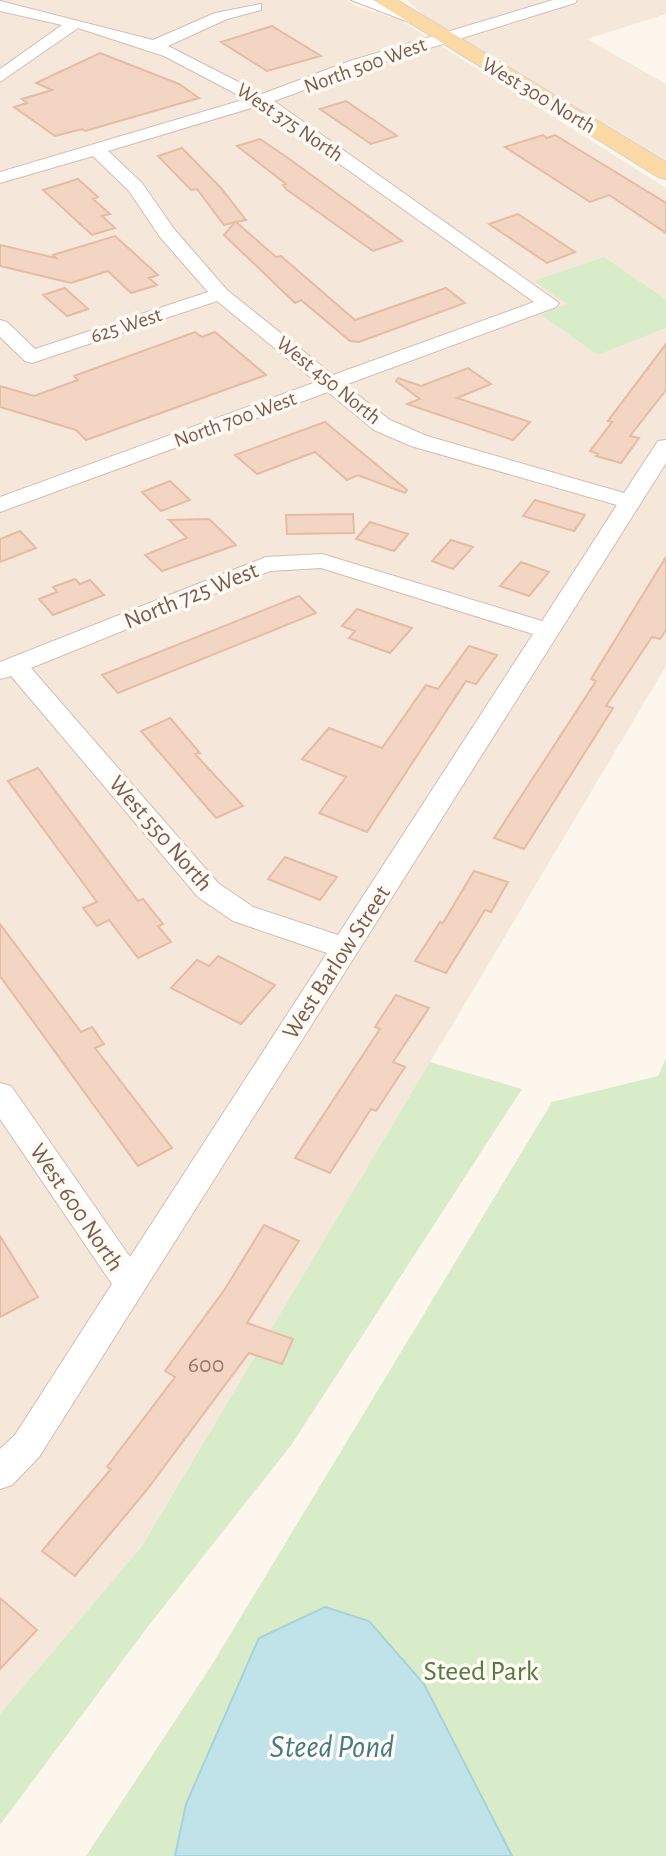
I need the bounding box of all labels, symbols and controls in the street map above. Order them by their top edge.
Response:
street label: North 500 West [301,34,429,97]
street label: West 300 North [478,53,599,137]
street label: West 375 North [233,79,347,166]
street label: 625 West [88,304,165,347]
street label: West 450 North [273,332,385,429]
street label: North 700 West [171,388,299,451]
street label: North 725 West [121,558,262,634]
street label: West 550 North [104,771,217,896]
street label: West Barlow Street [278,881,395,1043]
street label: West 600 North [25,1140,127,1276]
house number: 600 [188,1353,224,1377]
park label: Steed Park [423,1658,539,1686]
water label: Steed Pond [270,1731,394,1763]

